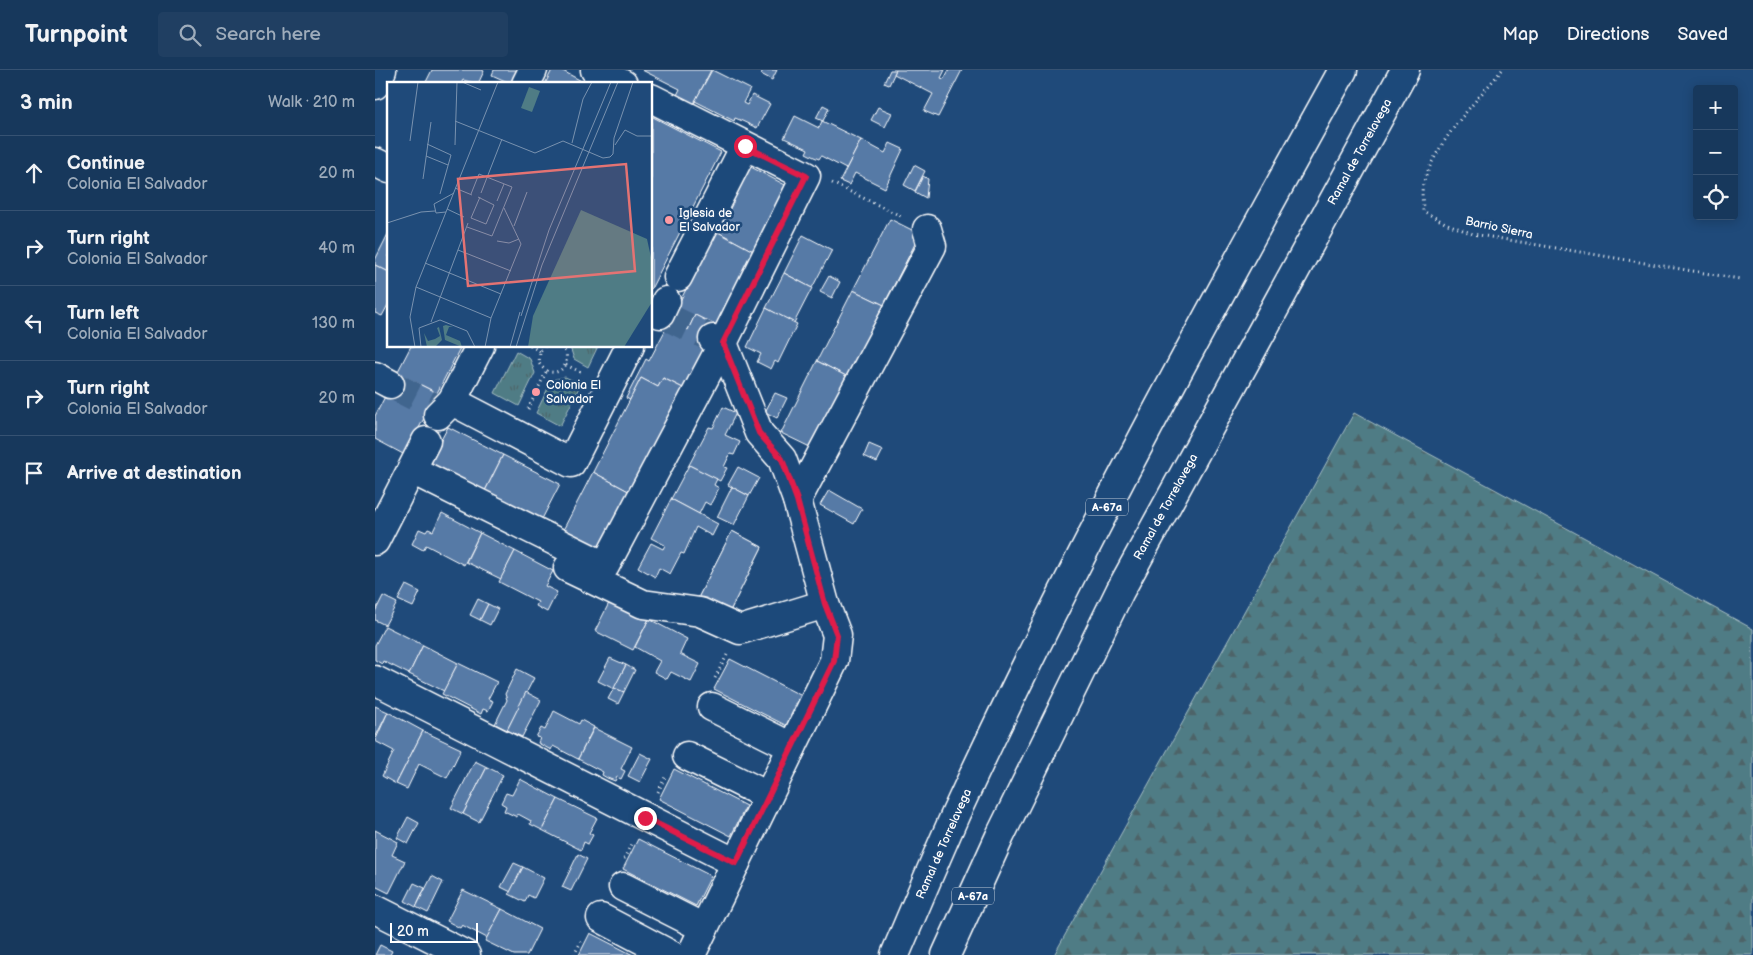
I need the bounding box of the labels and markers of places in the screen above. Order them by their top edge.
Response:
place label: Iglesia de El Salvador [679,206,740,235]
marker: Iglesia de El Salvador [663,214,675,226]
place label: Colonia El Salvador [546,378,601,407]
marker: Colonia El Salvador [530,386,542,398]

